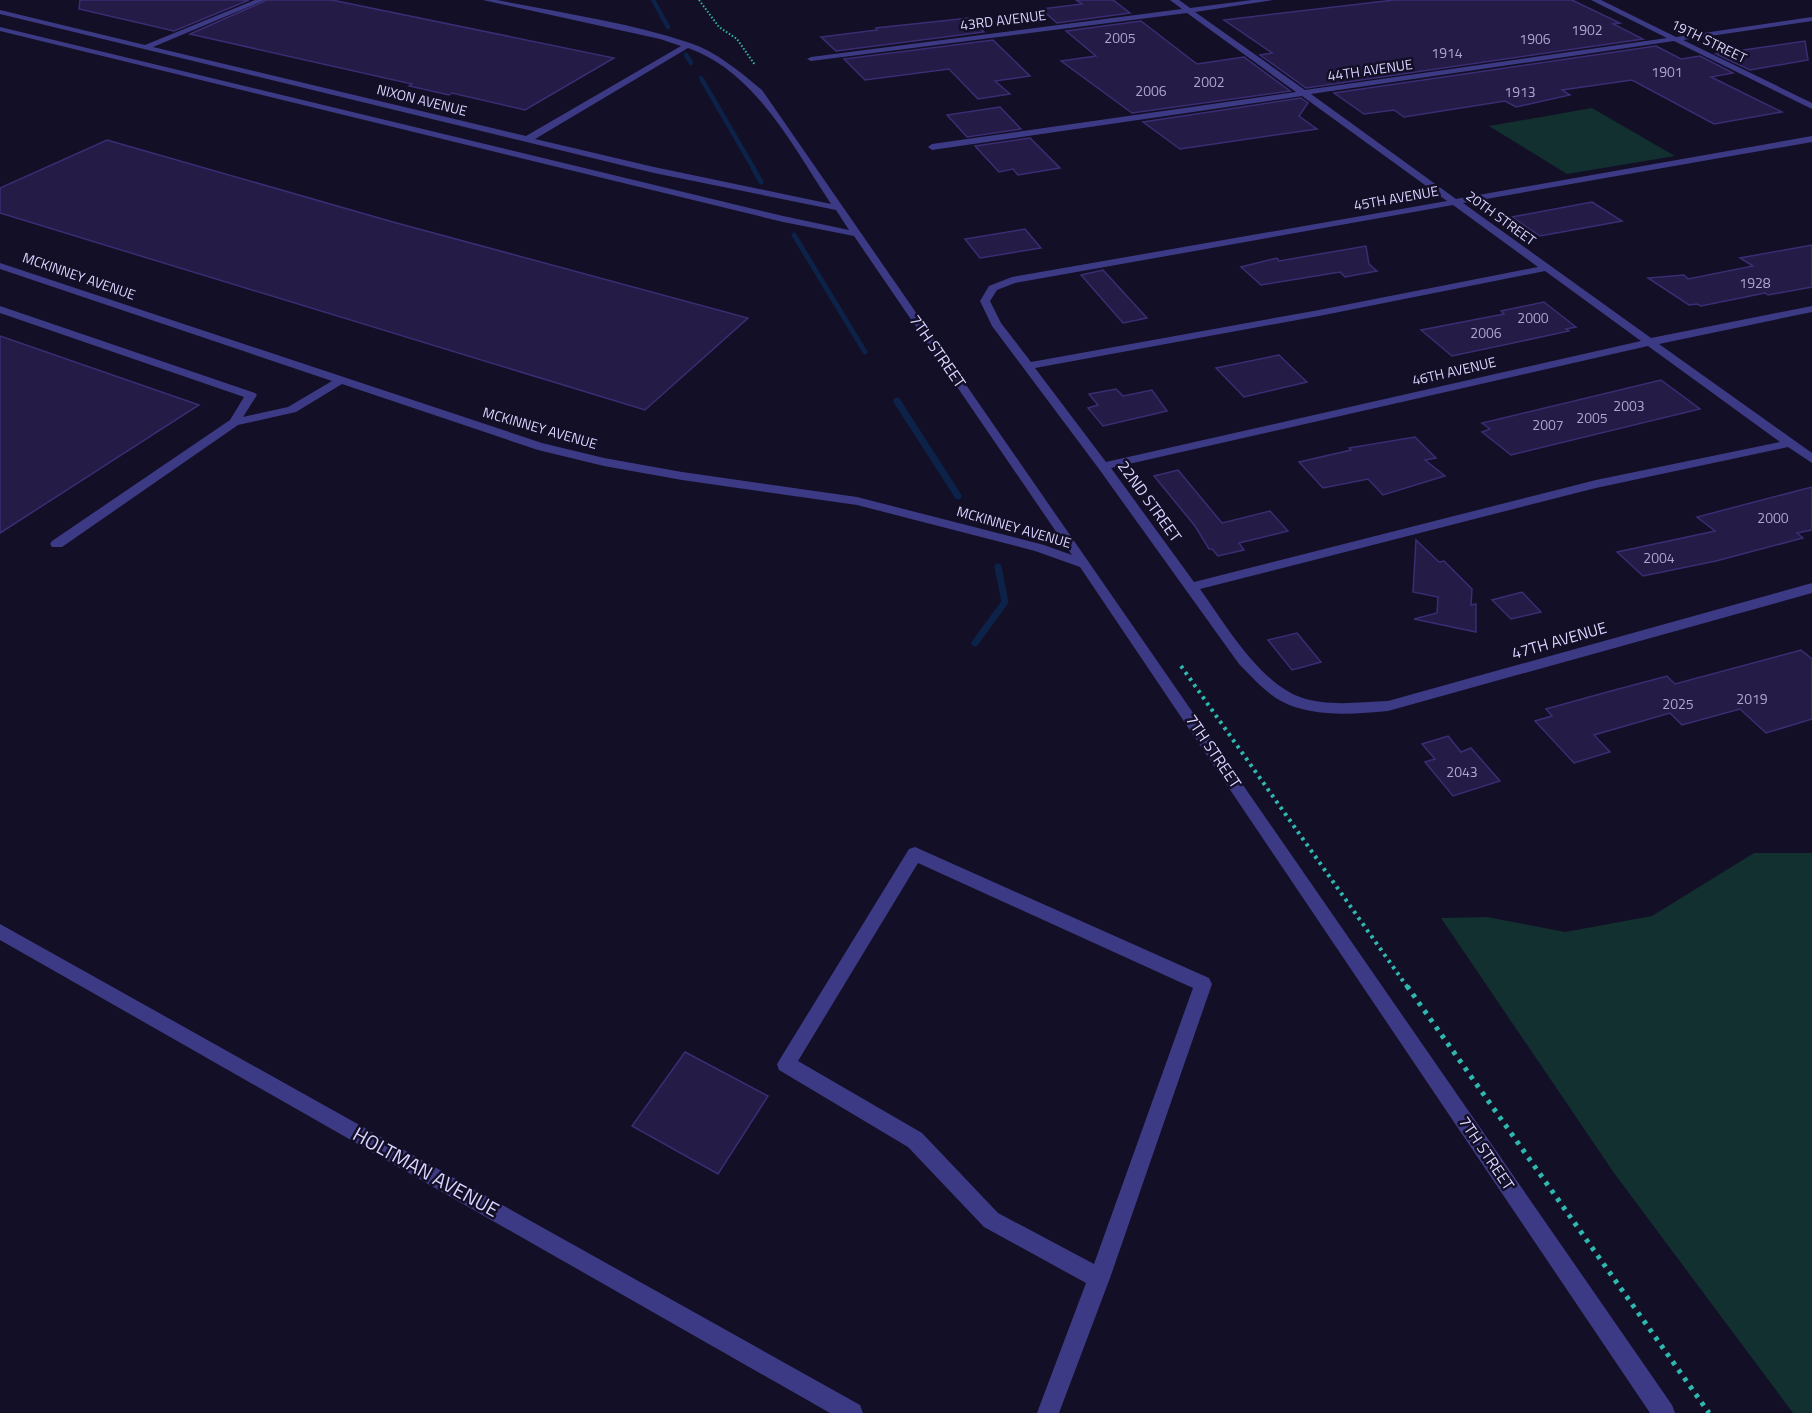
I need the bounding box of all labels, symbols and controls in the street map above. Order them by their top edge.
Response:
street label: 43RD AVENUE [959,4,1047,35]
street label: 19TH STREET [1668,13,1751,68]
house number: 1902 [1571,19,1603,40]
house number: 2005 [1104,27,1136,48]
house number: 1906 [1519,28,1551,49]
house number: 1914 [1431,42,1463,63]
street label: 44TH AVENUE [1326,53,1414,86]
house number: 1901 [1651,61,1683,82]
house number: 2002 [1193,71,1225,92]
street label: NIXON AVENUE [375,78,470,121]
house number: 2006 [1135,80,1167,101]
house number: 1913 [1504,81,1536,102]
street label: 45TH AVENUE [1352,180,1440,215]
street label: 20TH STREET [1462,185,1541,251]
street label: MCKINNEY AVENUE [20,246,139,305]
house number: 1928 [1739,272,1771,293]
house number: 2000 [1517,307,1549,328]
street label: 7TH STREET [904,309,972,393]
house number: 2006 [1470,322,1502,343]
street label: 46TH AVENUE [1410,351,1498,390]
house number: 2003 [1613,395,1645,416]
street label: MCKINNEY AVENUE [480,401,600,454]
house number: 2005 [1576,407,1608,428]
house number: 2007 [1532,414,1564,435]
street label: 22ND STREET [1112,455,1188,547]
street label: MCKINNEY AVENUE [954,500,1074,553]
house number: 2000 [1757,507,1789,528]
house number: 2004 [1643,547,1675,568]
street label: 47TH AVENUE [1509,615,1609,665]
house number: 2019 [1736,688,1768,709]
house number: 2025 [1662,693,1694,714]
street label: 7TH STREET [1180,709,1248,793]
house number: 2043 [1446,761,1478,782]
street label: 7TH STREET [1453,1111,1521,1195]
street label: HOLTMAN AVENUE [347,1118,505,1225]

